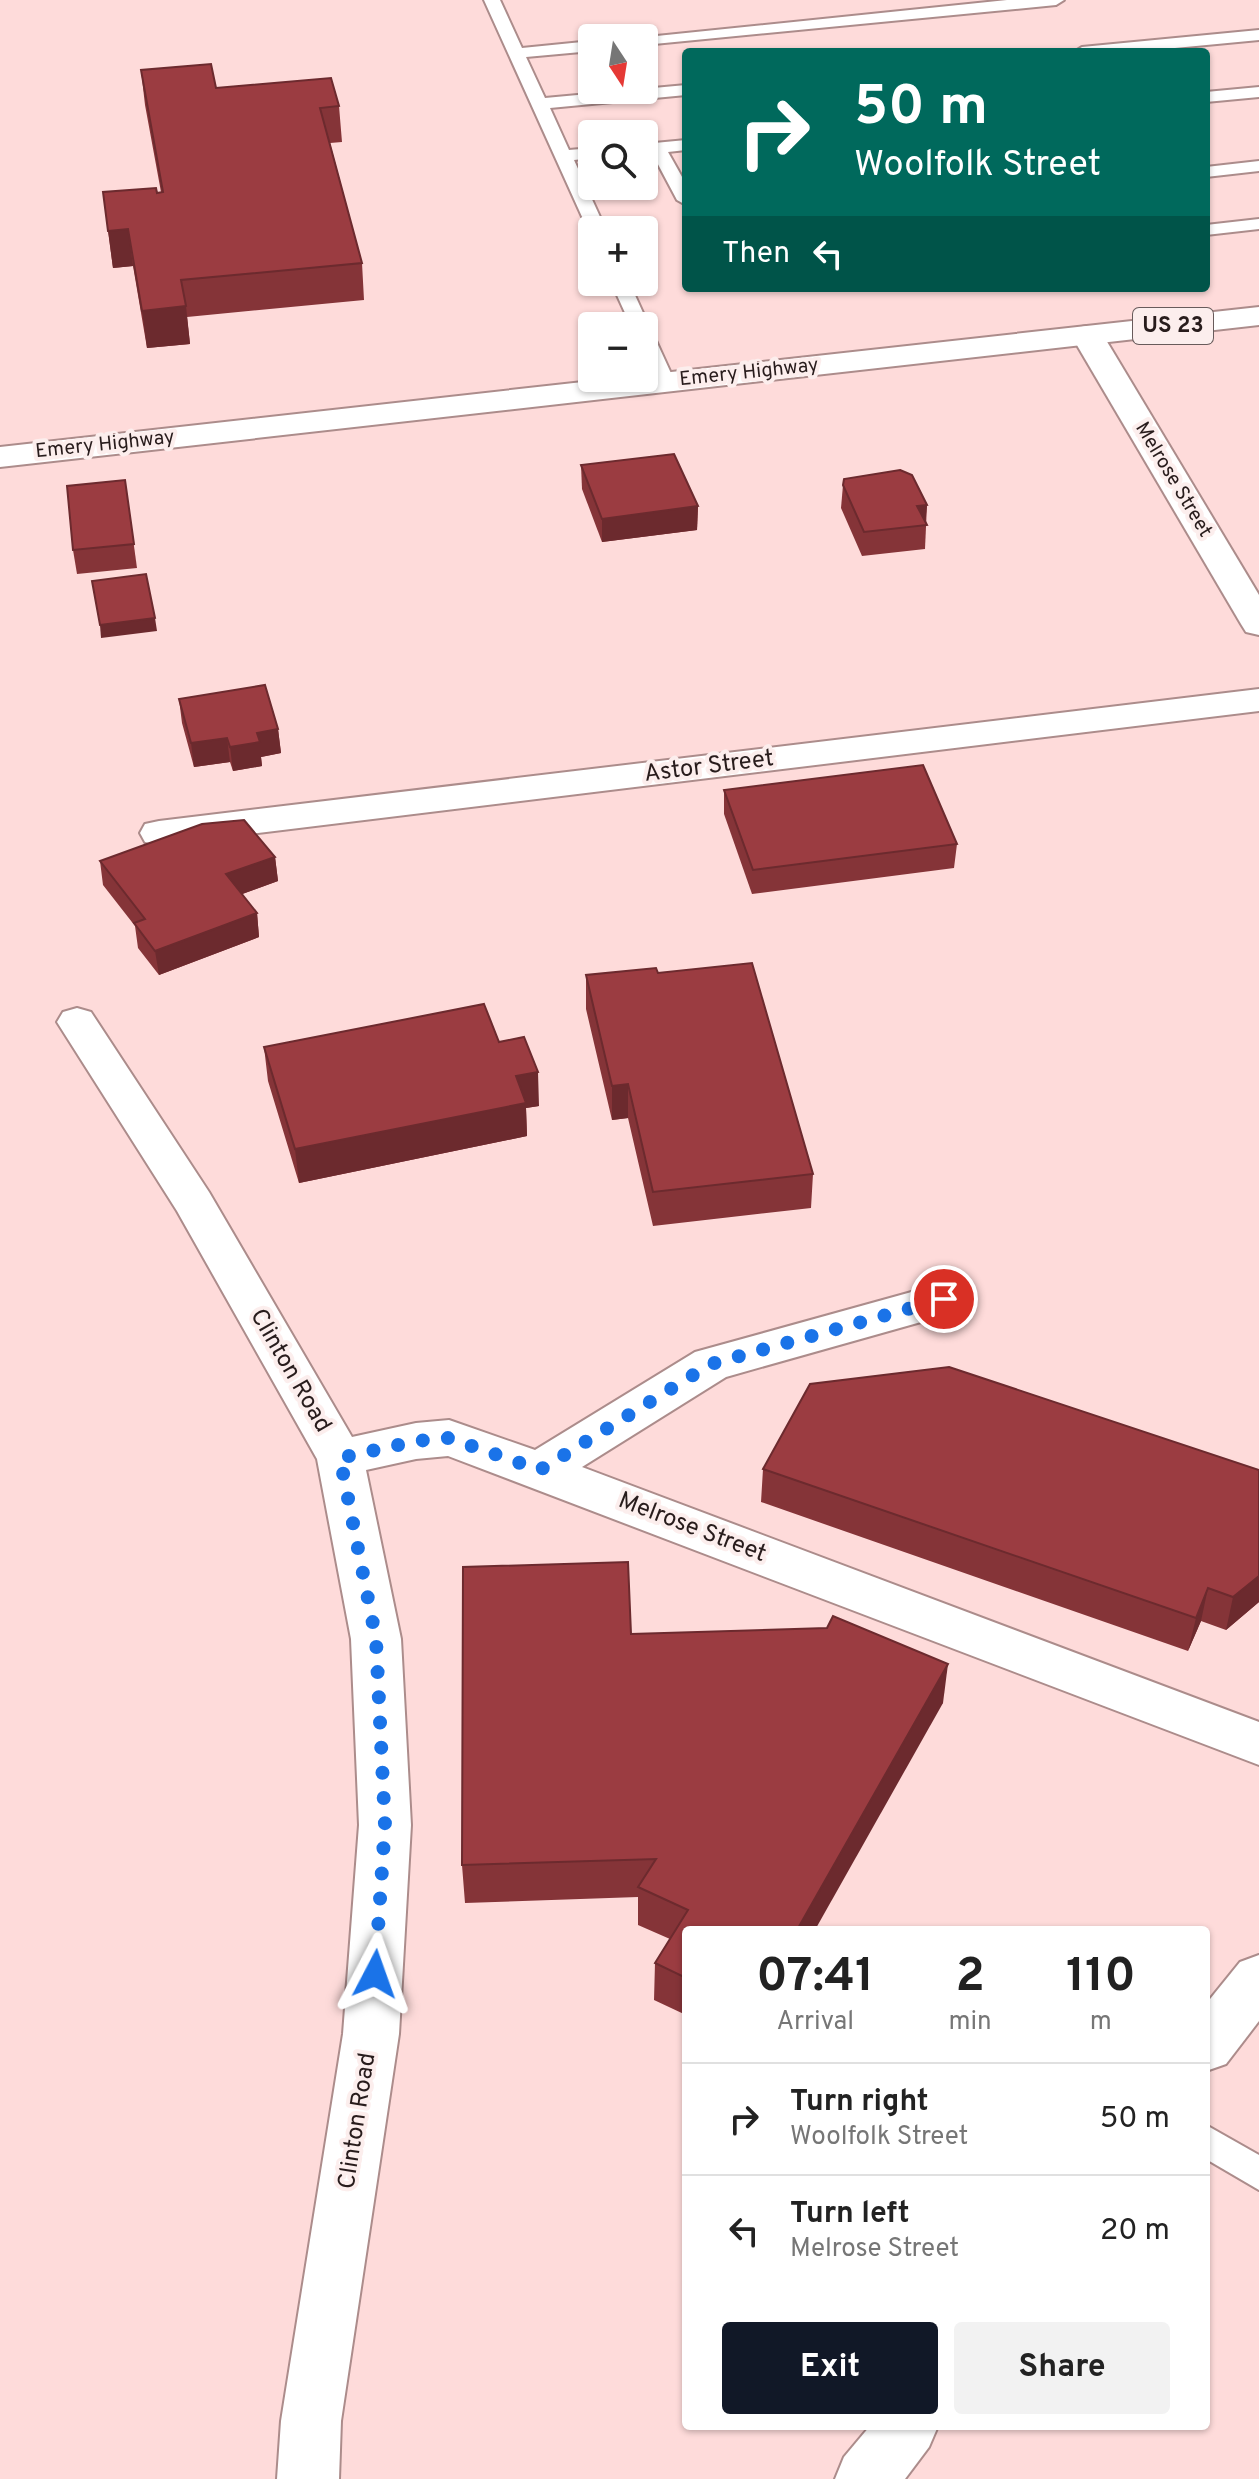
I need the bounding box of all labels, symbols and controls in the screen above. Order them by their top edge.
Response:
north arrow [578,24,658,104]
map controls [578,24,658,392]
text: 50 m [854,74,988,144]
icon: right [722,80,826,184]
button: search [578,120,658,200]
text: Woolfolk Street [854,143,1101,189]
button: + [578,216,658,296]
icon: left [806,232,850,276]
text: Then [722,236,790,273]
road number: US 23 [1133,308,1213,344]
button: − [578,312,658,392]
street label: Emery Highway [678,353,820,393]
street label: Melrose Street [1128,418,1218,542]
street label: Emery Highway [34,425,176,465]
street label: Astor Street [642,744,776,790]
pin [910,1265,978,1333]
icon: arrive [922,1277,966,1321]
street label: Clinton Road [243,1304,337,1438]
street label: Melrose Street [614,1486,770,1570]
position arrow [333,1932,417,2016]
text: 07:41 [756,1948,874,2008]
text: 2 [955,1948,985,2008]
text: 110 [1066,1948,1136,2008]
text: Arrival [776,2006,854,2039]
text: min [948,2006,992,2039]
text: m [1090,2006,1112,2039]
street label: Clinton Road [332,2051,384,2191]
text: Turn right [790,2084,928,2121]
icon: right [722,2097,766,2141]
text: 50 m [1100,2101,1170,2138]
text: Woolfolk Street [790,2121,968,2154]
text: Turn left [790,2196,910,2233]
icon: left [722,2209,766,2253]
text: 20 m [1100,2213,1170,2250]
text: Melrose Street [790,2233,959,2266]
button: Exit [722,2322,938,2414]
button: Share [954,2322,1170,2414]

